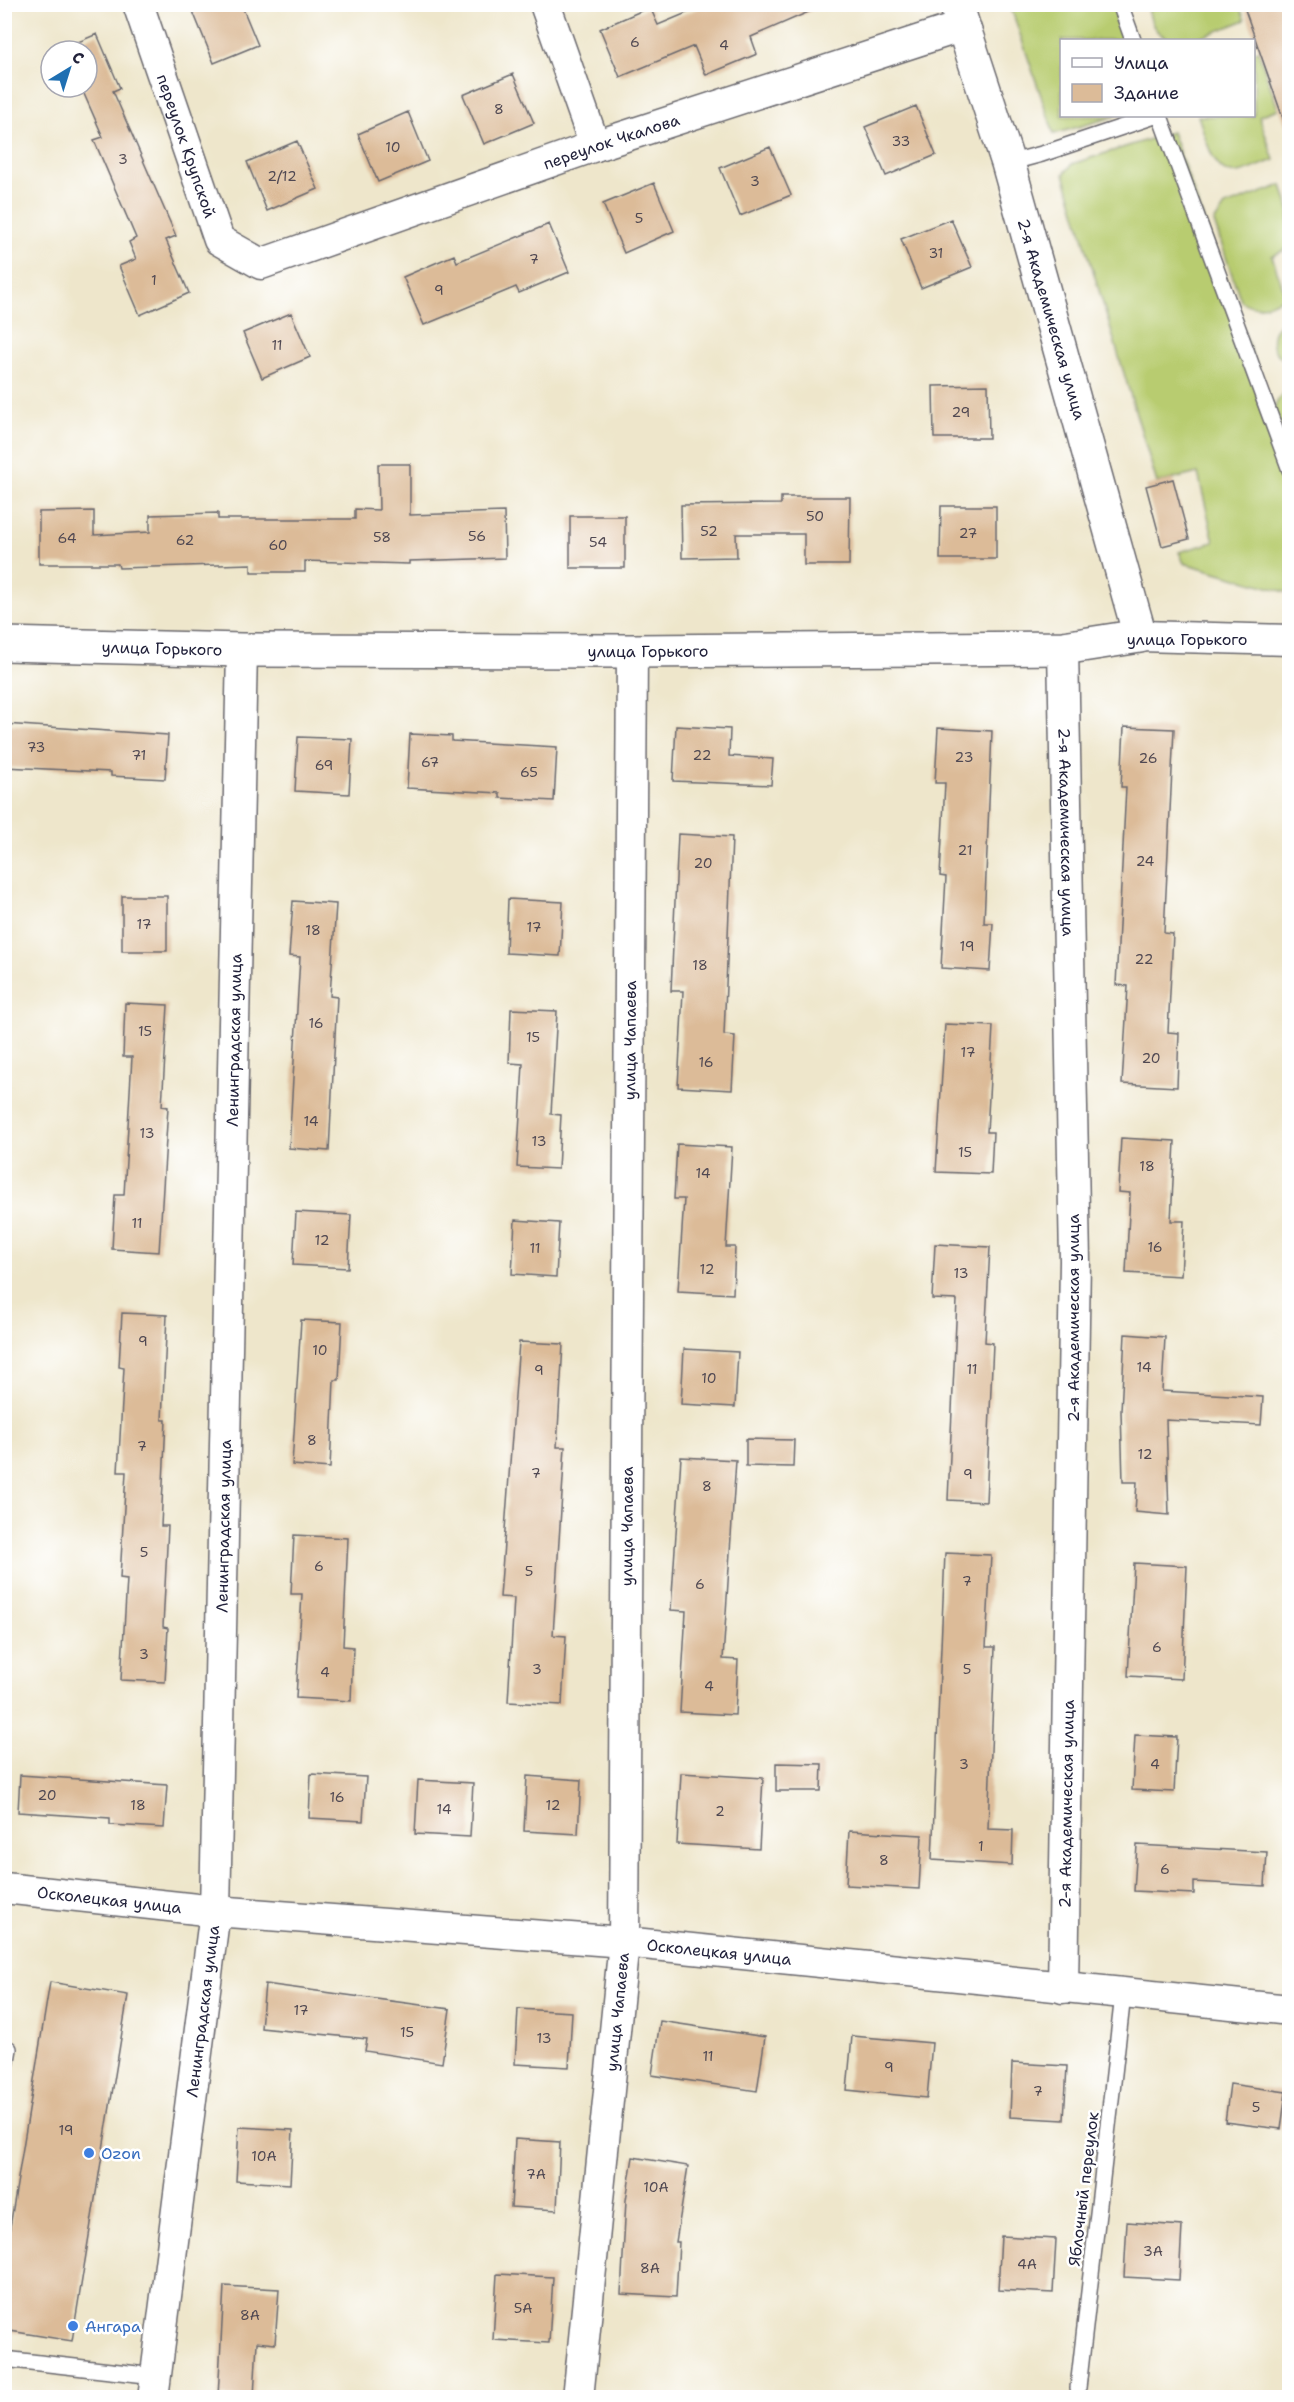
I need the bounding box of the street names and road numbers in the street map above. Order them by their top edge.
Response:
street label: переулок Крупской [152,71,221,221]
street label: переулок Чкалова [540,109,682,174]
street label: 2-я Академическая улица [1013,216,1090,422]
street label: улица Горького [1127,629,1247,650]
street label: улица Горького [101,636,223,661]
street label: улица Горького [587,640,708,662]
street label: 2-я Академическая улица [1054,727,1079,937]
street label: Ленинградская улица [222,953,247,1127]
street label: улица Чапаева [619,980,641,1100]
street label: 2-я Академическая улица [1063,1214,1084,1422]
street label: Ленинградская улица [211,1439,236,1613]
street label: улица Чапаева [616,1466,638,1586]
street label: 2-я Академическая улица [1054,1700,1079,1908]
street label: Осколецкая улица [36,1882,183,1918]
street label: Ленинградская улица [181,1924,224,2099]
street label: Осколецкая улица [646,1934,792,1970]
street label: улица Чапаева [601,1951,634,2073]
street label: Яблочный переулок [1064,2110,1103,2267]

